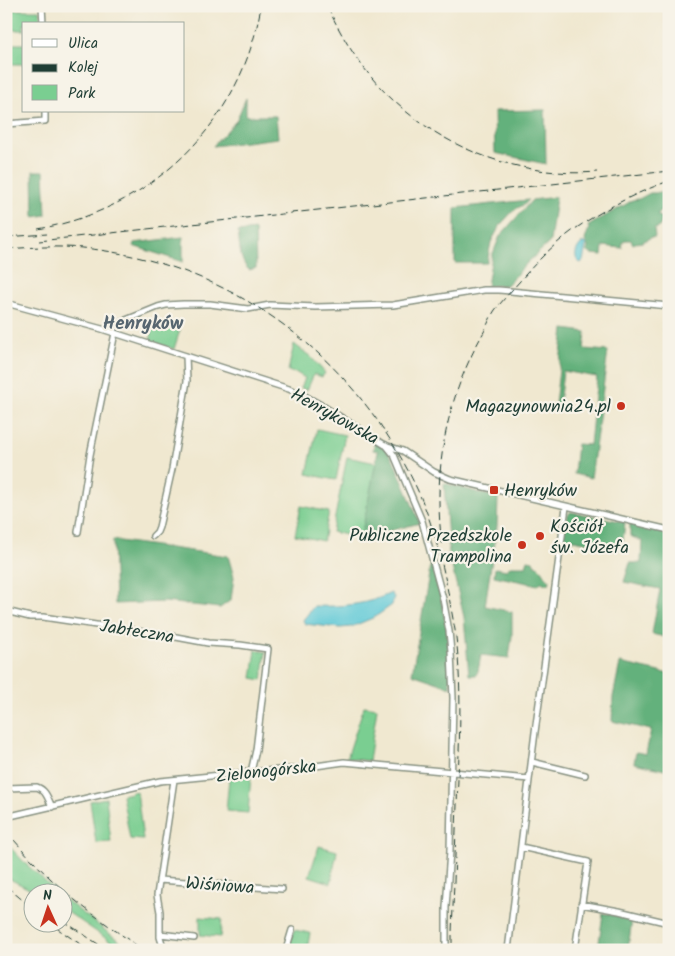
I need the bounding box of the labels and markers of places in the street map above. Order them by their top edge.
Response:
place label: Magazynownia24.pl [465,393,612,422]
marker: Magazynownia24.pl [615,400,627,412]
place label: Henryków [504,477,578,506]
marker: Henryków [488,484,500,496]
place label: Kościół św. Józefa [550,513,629,563]
place label: Publiczne Przedszkole Trampolina [349,522,512,572]
marker: Kościół św. Józefa [534,530,546,542]
marker: Publiczne Przedszkole Trampolina [516,539,528,551]

